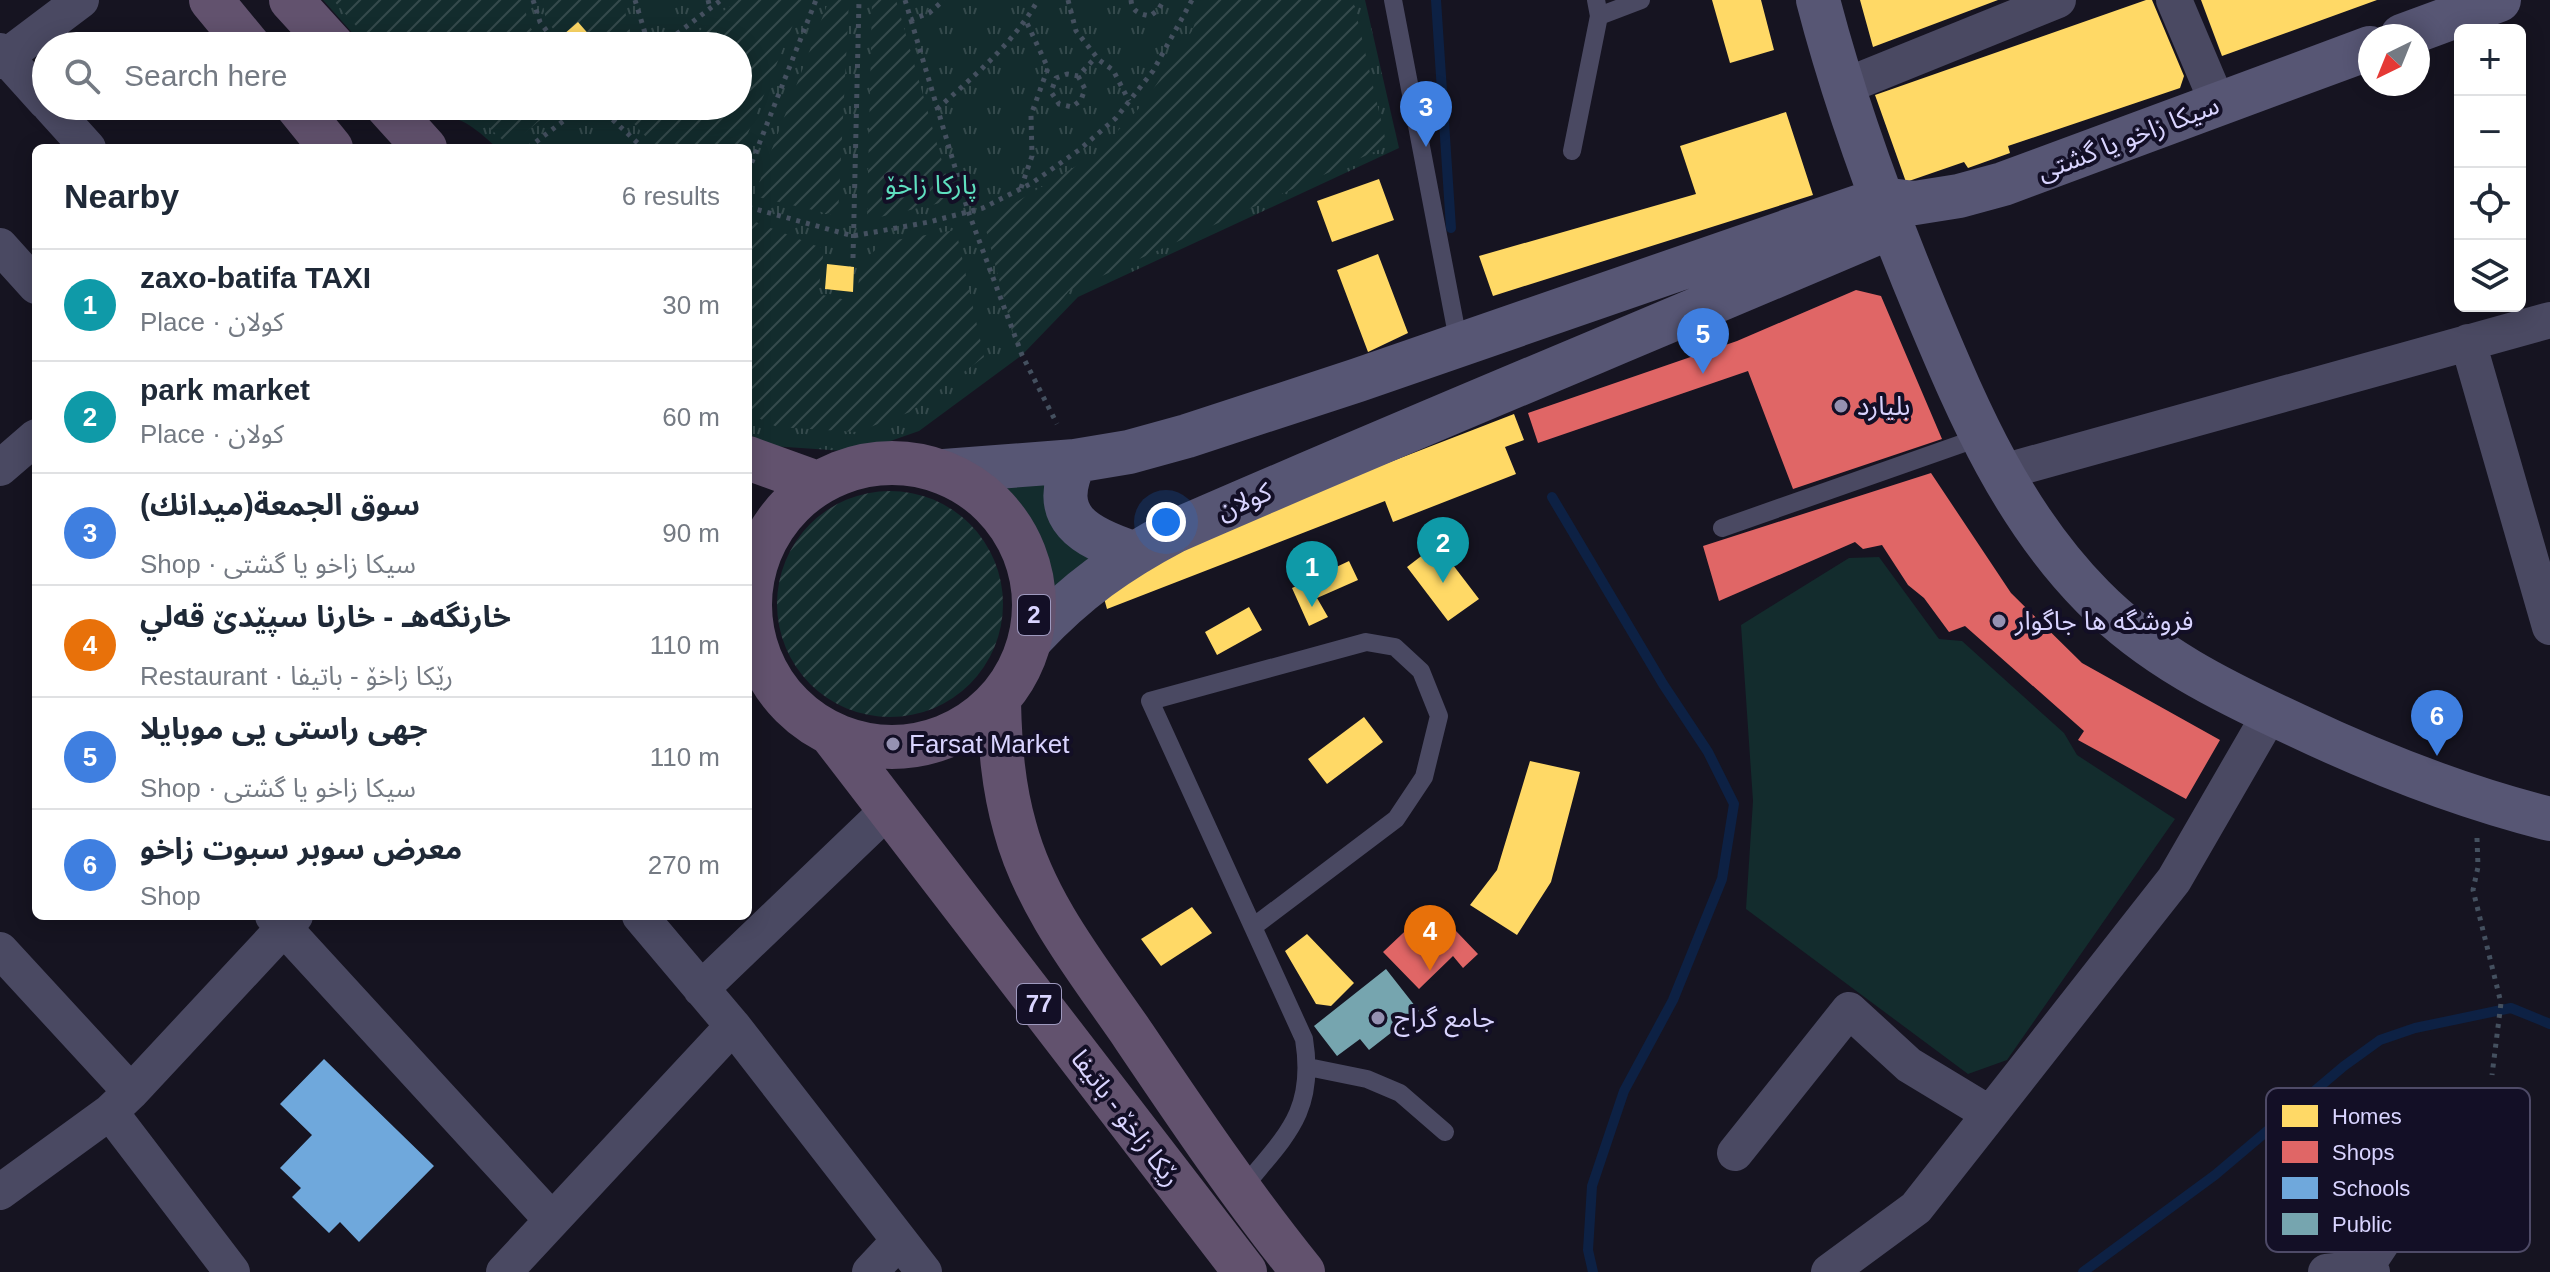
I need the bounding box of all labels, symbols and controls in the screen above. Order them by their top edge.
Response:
north arrow [2358,24,2430,96]
map controls [2454,24,2526,312]
button: + [2454,24,2526,96]
search box [32,32,752,120]
icon: search [60,54,104,98]
text: Search here [124,59,287,92]
pin: 3 [1400,81,1452,147]
street label: سیکا زاخو یا گشتى [2033,90,2223,186]
button: − [2454,96,2526,168]
button: locate [2454,168,2526,240]
park label: پارکا زاخۆ [885,170,977,202]
text: Nearby [64,177,179,215]
text: 6 results [622,181,720,211]
button: layers [2454,240,2526,312]
text: zaxo-batifa TAXI [140,261,371,294]
text: 1 [83,290,97,320]
text: 30 m [662,290,720,320]
text: Place · كولان [140,307,284,337]
pin: 5 [1677,308,1729,374]
text: park market [140,373,310,406]
place label: بليارد [1857,391,1910,421]
marker: بليارد [1832,397,1850,415]
text: 2 [83,402,97,432]
text: 60 m [662,402,720,432]
text: Place · كولان [140,419,284,449]
street label: كولان [1212,476,1276,526]
text: سوق الجمعة(ميدانك) [140,488,420,521]
your location [1146,502,1186,542]
pin: 2 [1417,517,1469,583]
text: 3 [83,518,97,548]
text: 90 m [662,518,720,548]
pin: 1 [1286,541,1338,607]
text: Shop · سیکا زاخو یا گشتى [140,549,416,579]
road number: 2 [1018,595,1050,635]
text: خارنگه‌هـ - خارنا سپێدێ قه‌لي [140,600,511,633]
place label: فروشگه ها جاگوار [2014,606,2193,636]
marker: فروشگه ها جاگوار [1990,612,2008,630]
text: 4 [83,630,97,660]
text: 110 m [650,630,720,660]
text: Restaurant · رێکا زاخۆ - باتیفا [140,661,453,691]
pin: 6 [2411,690,2463,756]
text: جهى راستى يى موبايلا [140,712,428,745]
place label: Farsat Market [909,729,1070,759]
marker: Farsat Market [884,735,902,753]
text: 5 [83,742,97,772]
text: 110 m [650,742,720,772]
text: Shop · سیکا زاخو یا گشتى [140,773,416,803]
text: معرض سوبر سبوت زاخو [140,832,462,865]
text: 6 [83,850,97,880]
text: 270 m [648,850,720,880]
text: Shop [140,881,201,911]
pin: 4 [1404,905,1456,971]
road number: 77 [1017,984,1061,1024]
place label: جامع گراج [1394,1003,1495,1038]
marker: جامع گراج [1369,1009,1387,1027]
street label: رێکا زاخۆ - باتیفا [1065,1044,1187,1192]
legend [2266,1088,2530,1252]
text: Homes [2332,1104,2402,1129]
text: Shops [2332,1140,2394,1165]
text: Schools [2332,1176,2410,1201]
text: Public [2332,1212,2392,1237]

